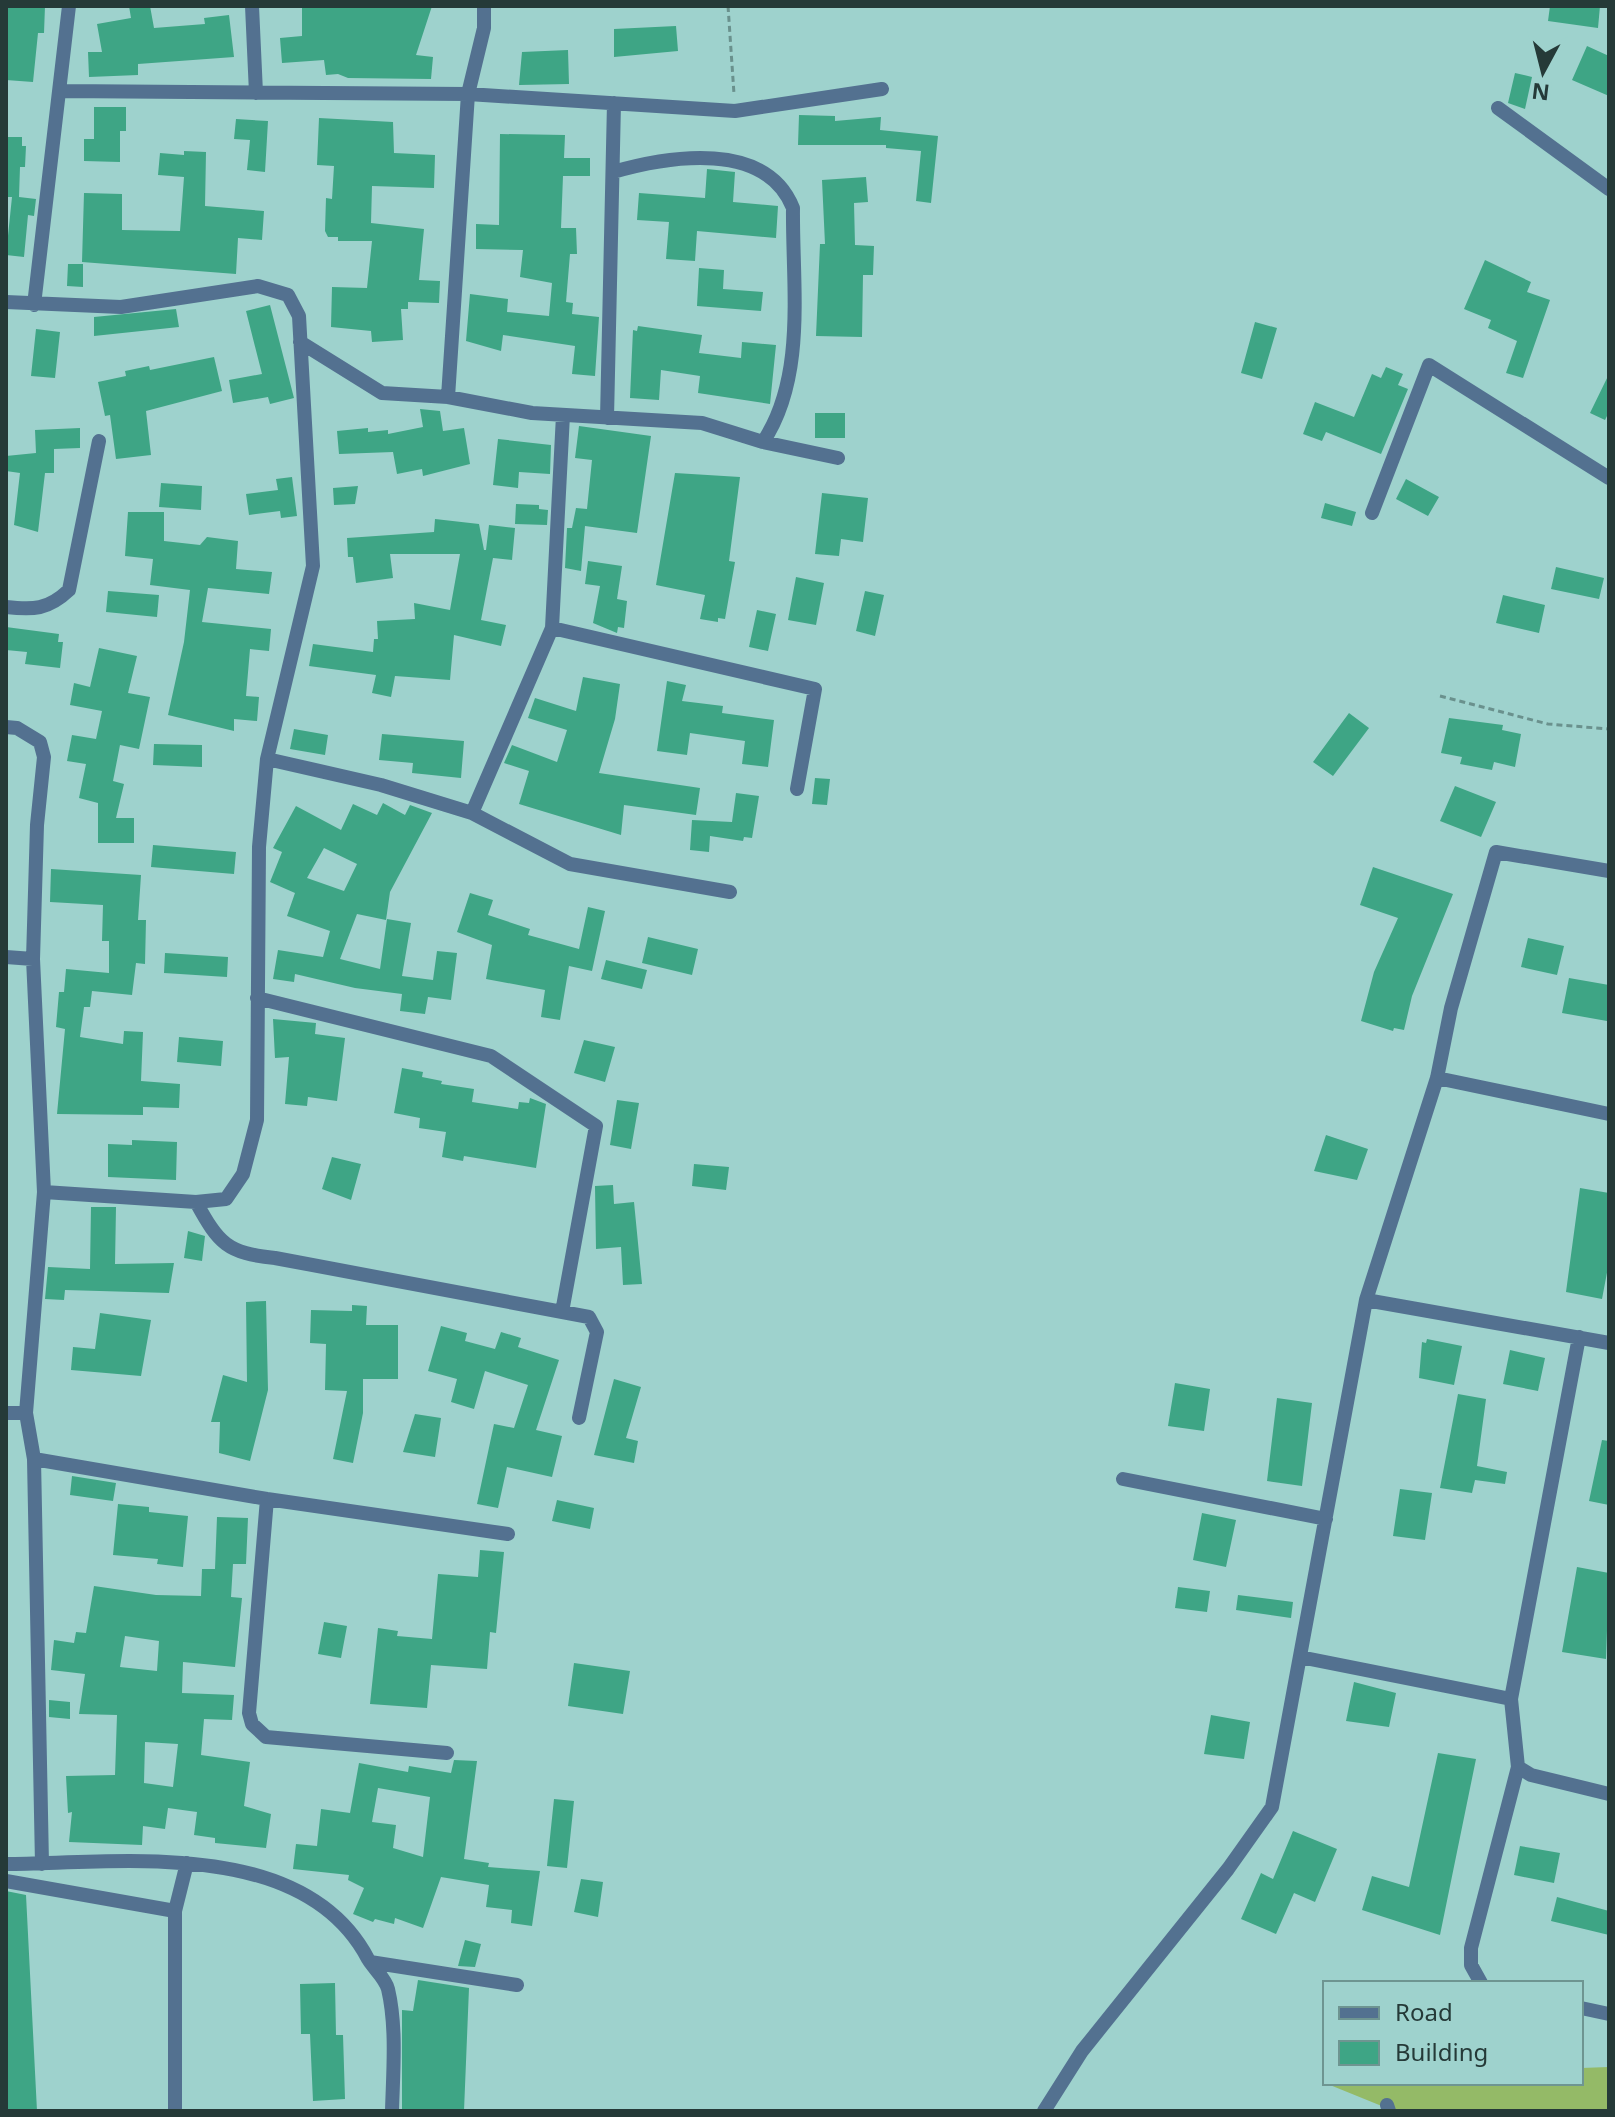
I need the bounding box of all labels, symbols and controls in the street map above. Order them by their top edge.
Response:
north arrow [1503,32,1583,112]
text: N [1530,77,1551,109]
legend [1323,1981,1583,2085]
text: Road [1395,1995,1453,2028]
text: Building [1395,2035,1488,2068]

